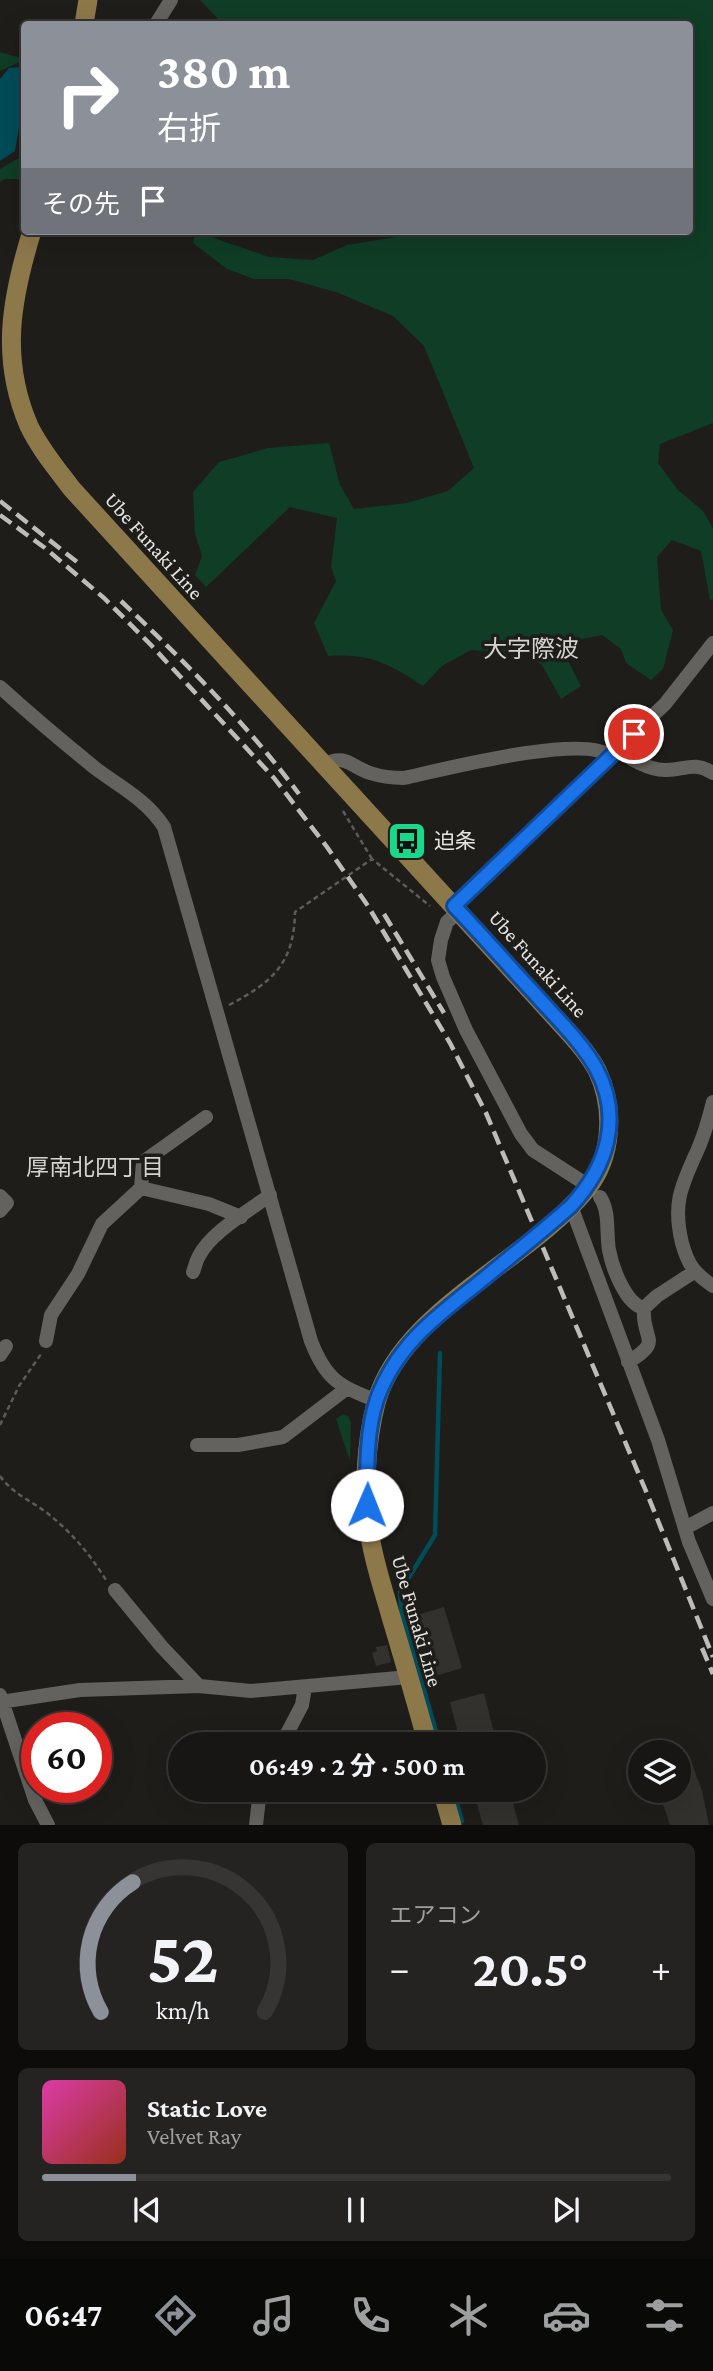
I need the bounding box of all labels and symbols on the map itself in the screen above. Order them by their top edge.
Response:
street label: Ube Funaki Line [100,488,208,604]
district label: 大字際波 [483,635,579,662]
pin [604,704,664,764]
bus stop icon: 迫条 [386,820,428,862]
place label: 迫条 [434,829,476,853]
street label: Ube Funaki Line [484,906,592,1022]
district label: 厚南北四丁目 [26,1154,164,1180]
position arrow [330,1468,404,1542]
street label: Ube Funaki Line [387,1552,447,1690]
speed limit sign: 60 [21,1712,112,1803]

